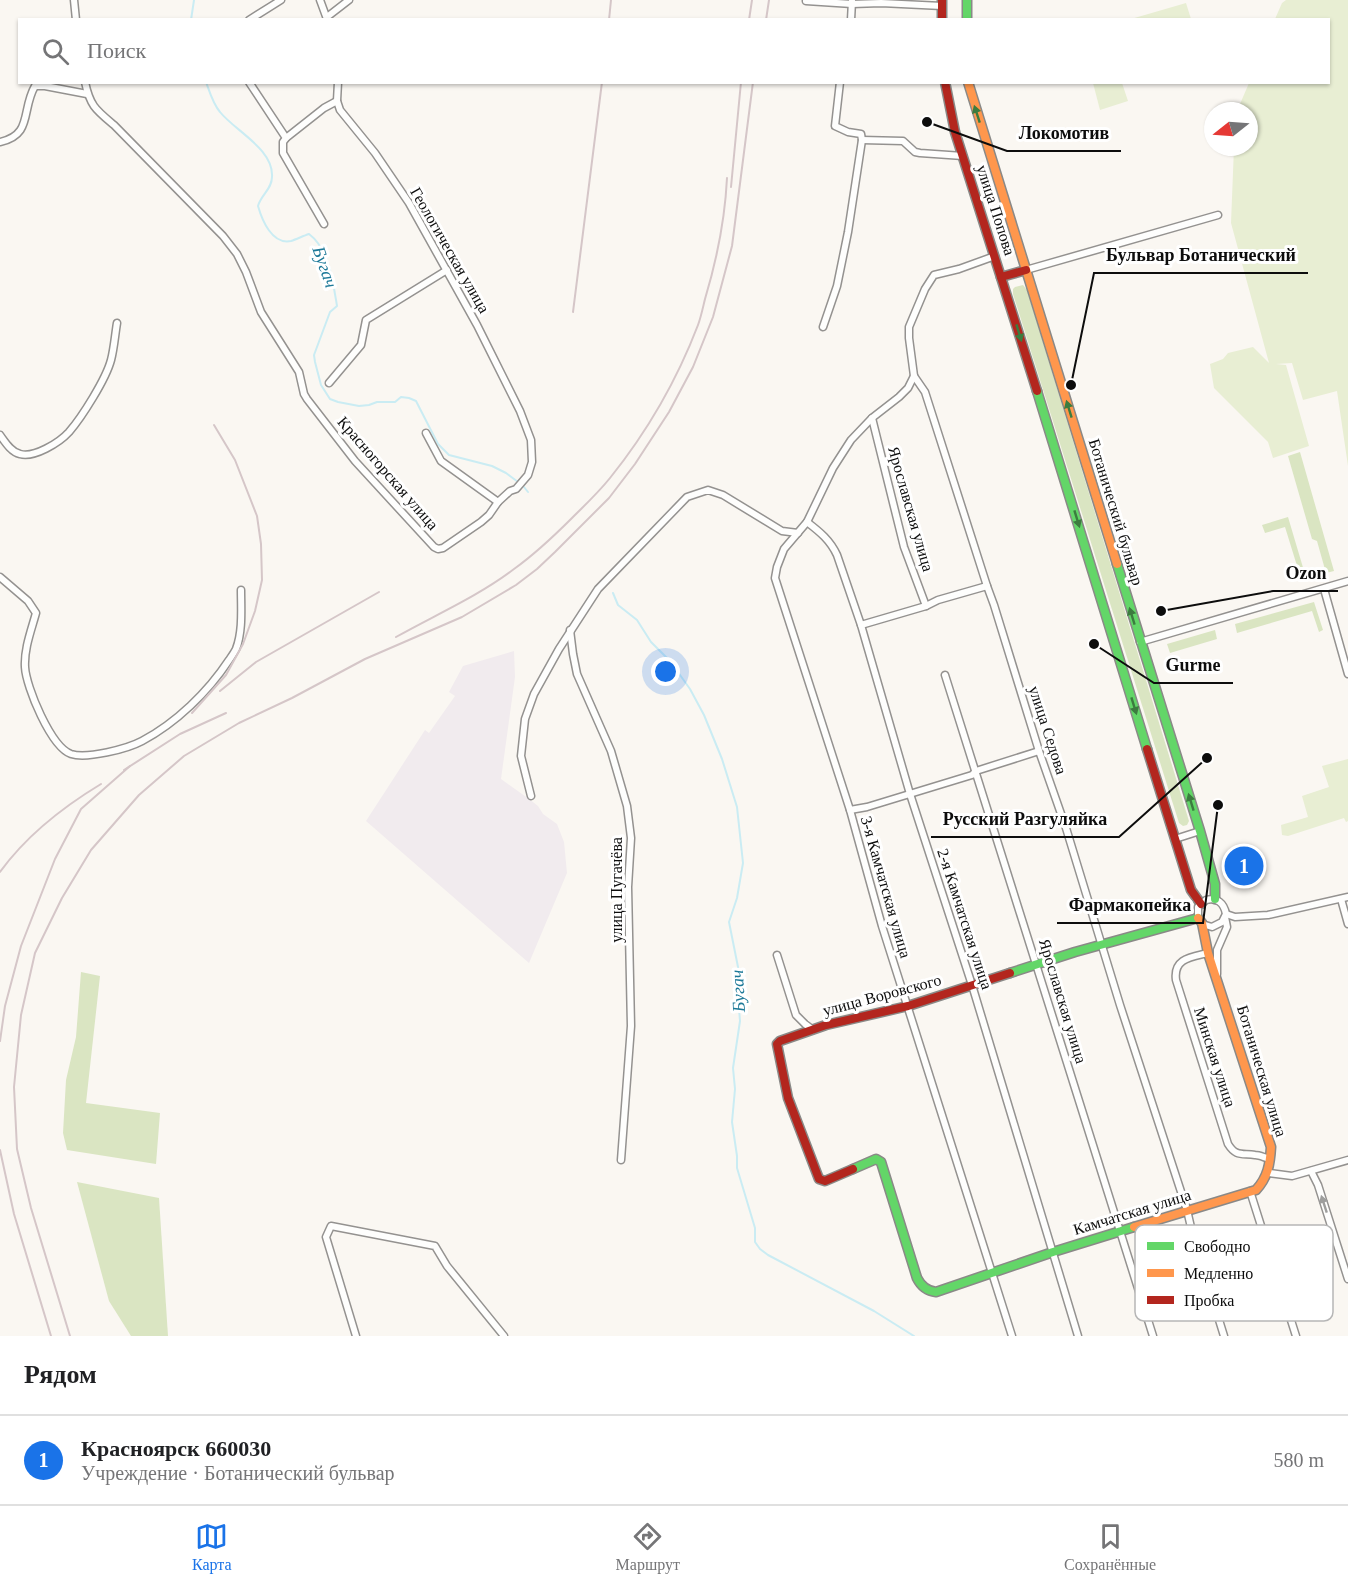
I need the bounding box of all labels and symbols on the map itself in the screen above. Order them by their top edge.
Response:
north arrow [1204,102,1258,156]
one-way arrow [972,105,982,123]
callout: Локомотив [1007,115,1121,151]
text: Локомотив [1019,123,1110,143]
street label: улица Попова [972,163,1019,258]
street label: Геологическая улица [406,184,493,316]
callout: Бульвар Ботанический [1094,237,1308,273]
water label: Бугач [308,243,341,290]
text: Бульвар Ботанический [1106,245,1296,265]
one-way arrow [1015,324,1024,342]
one-way arrow [1064,400,1074,418]
street label: Красногорская улица [334,413,442,534]
street label: Ботанический бульвар [1085,437,1146,588]
street label: Ярославская улица [884,444,937,574]
one-way arrow [1073,510,1082,528]
callout: Ozon [1273,555,1338,591]
text: Ozon [1285,563,1327,583]
one-way arrow [1127,607,1136,625]
callout: Gurme [1154,647,1233,683]
text: Gurme [1166,655,1221,675]
your location [651,657,680,686]
street label: улица Седова [1025,684,1070,777]
one-way arrow [1130,697,1139,715]
one-way arrow [1185,793,1195,811]
callout: Русский Разгуляйка [931,801,1119,837]
text: Русский Разгуляйка [943,809,1107,829]
street label: 3-я Камчатская улица [857,814,914,960]
street label: улица Пугачёва [608,837,626,943]
pin: 1 [1224,844,1264,888]
street label: 2-я Камчатская улица [933,847,996,992]
callout: Фармакопейка [1057,887,1203,923]
text: Фармакопейка [1069,895,1191,915]
street label: Ярославская улица [1035,937,1090,1066]
water label: Бугач [727,969,749,1014]
street label: улица Воровского [821,971,943,1020]
street label: Ботаническая улица [1233,1003,1290,1139]
street label: Минская улица [1190,1005,1239,1109]
street label: Камчатская улица [1071,1186,1193,1239]
one-way arrow [1319,1195,1328,1213]
legend [1135,1225,1333,1321]
text: Свободно [1184,1238,1251,1256]
text: Медленно [1184,1265,1253,1283]
text: Пробка [1184,1292,1234,1310]

